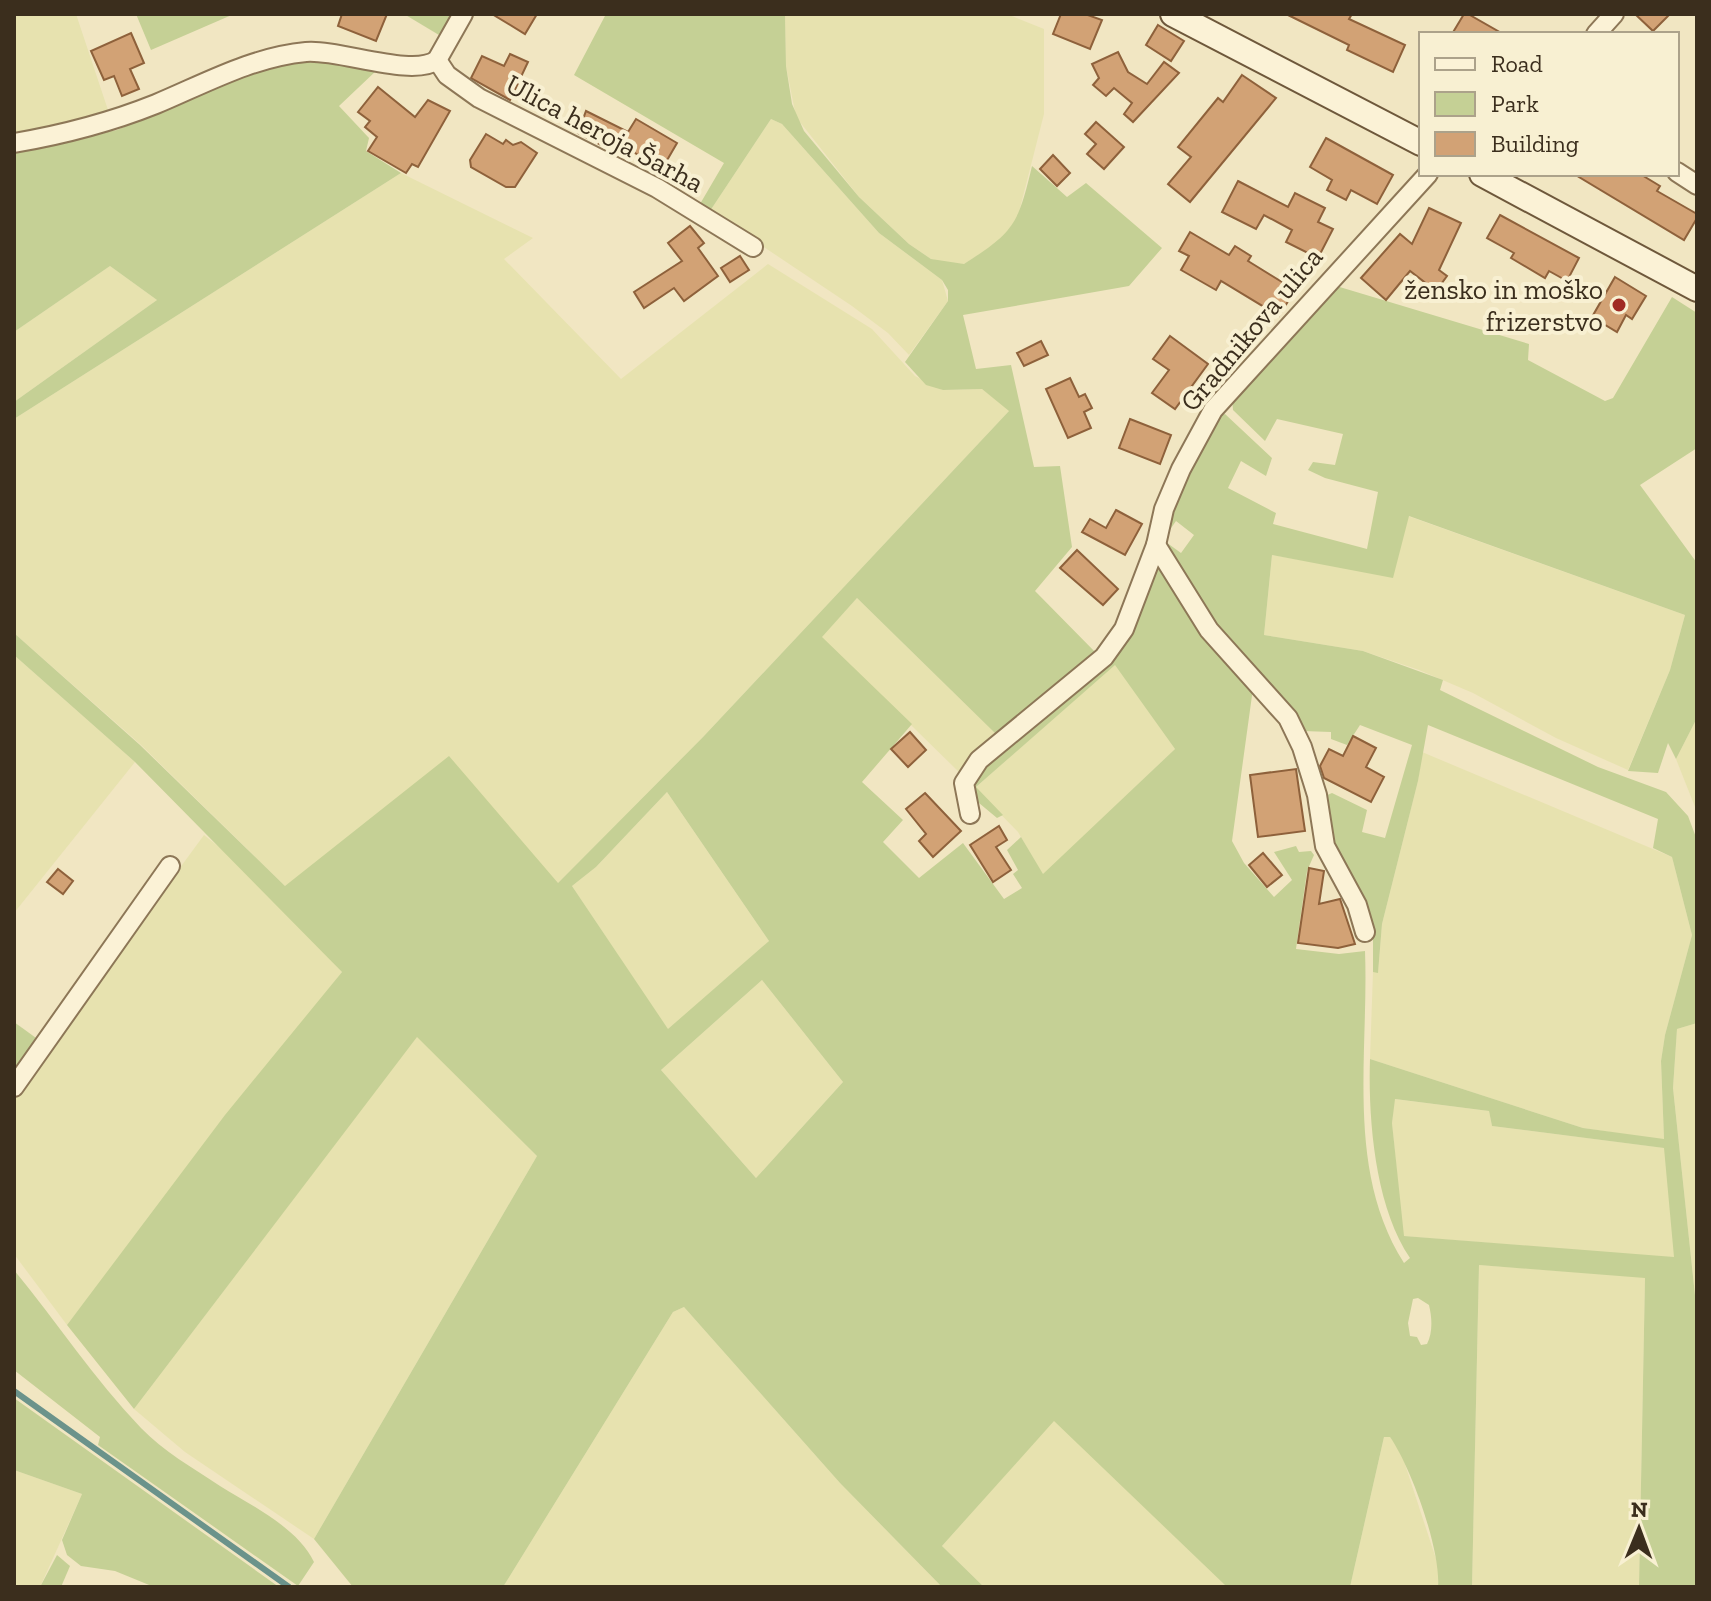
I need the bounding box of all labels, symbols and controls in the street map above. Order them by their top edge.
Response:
legend [1419,32,1679,176]
text: Road [1491,49,1543,78]
street label: Ulica heroja Šarha [500,67,710,200]
text: Park [1491,89,1539,118]
text: Building [1491,129,1579,158]
street label: Gradnikova ulica [1173,240,1330,418]
place label: žensko in moško frizerstvo [1404,273,1603,338]
marker: žensko in moško frizerstvo [1610,296,1628,314]
north arrow [1599,1489,1679,1569]
text: N [1631,1496,1648,1523]

